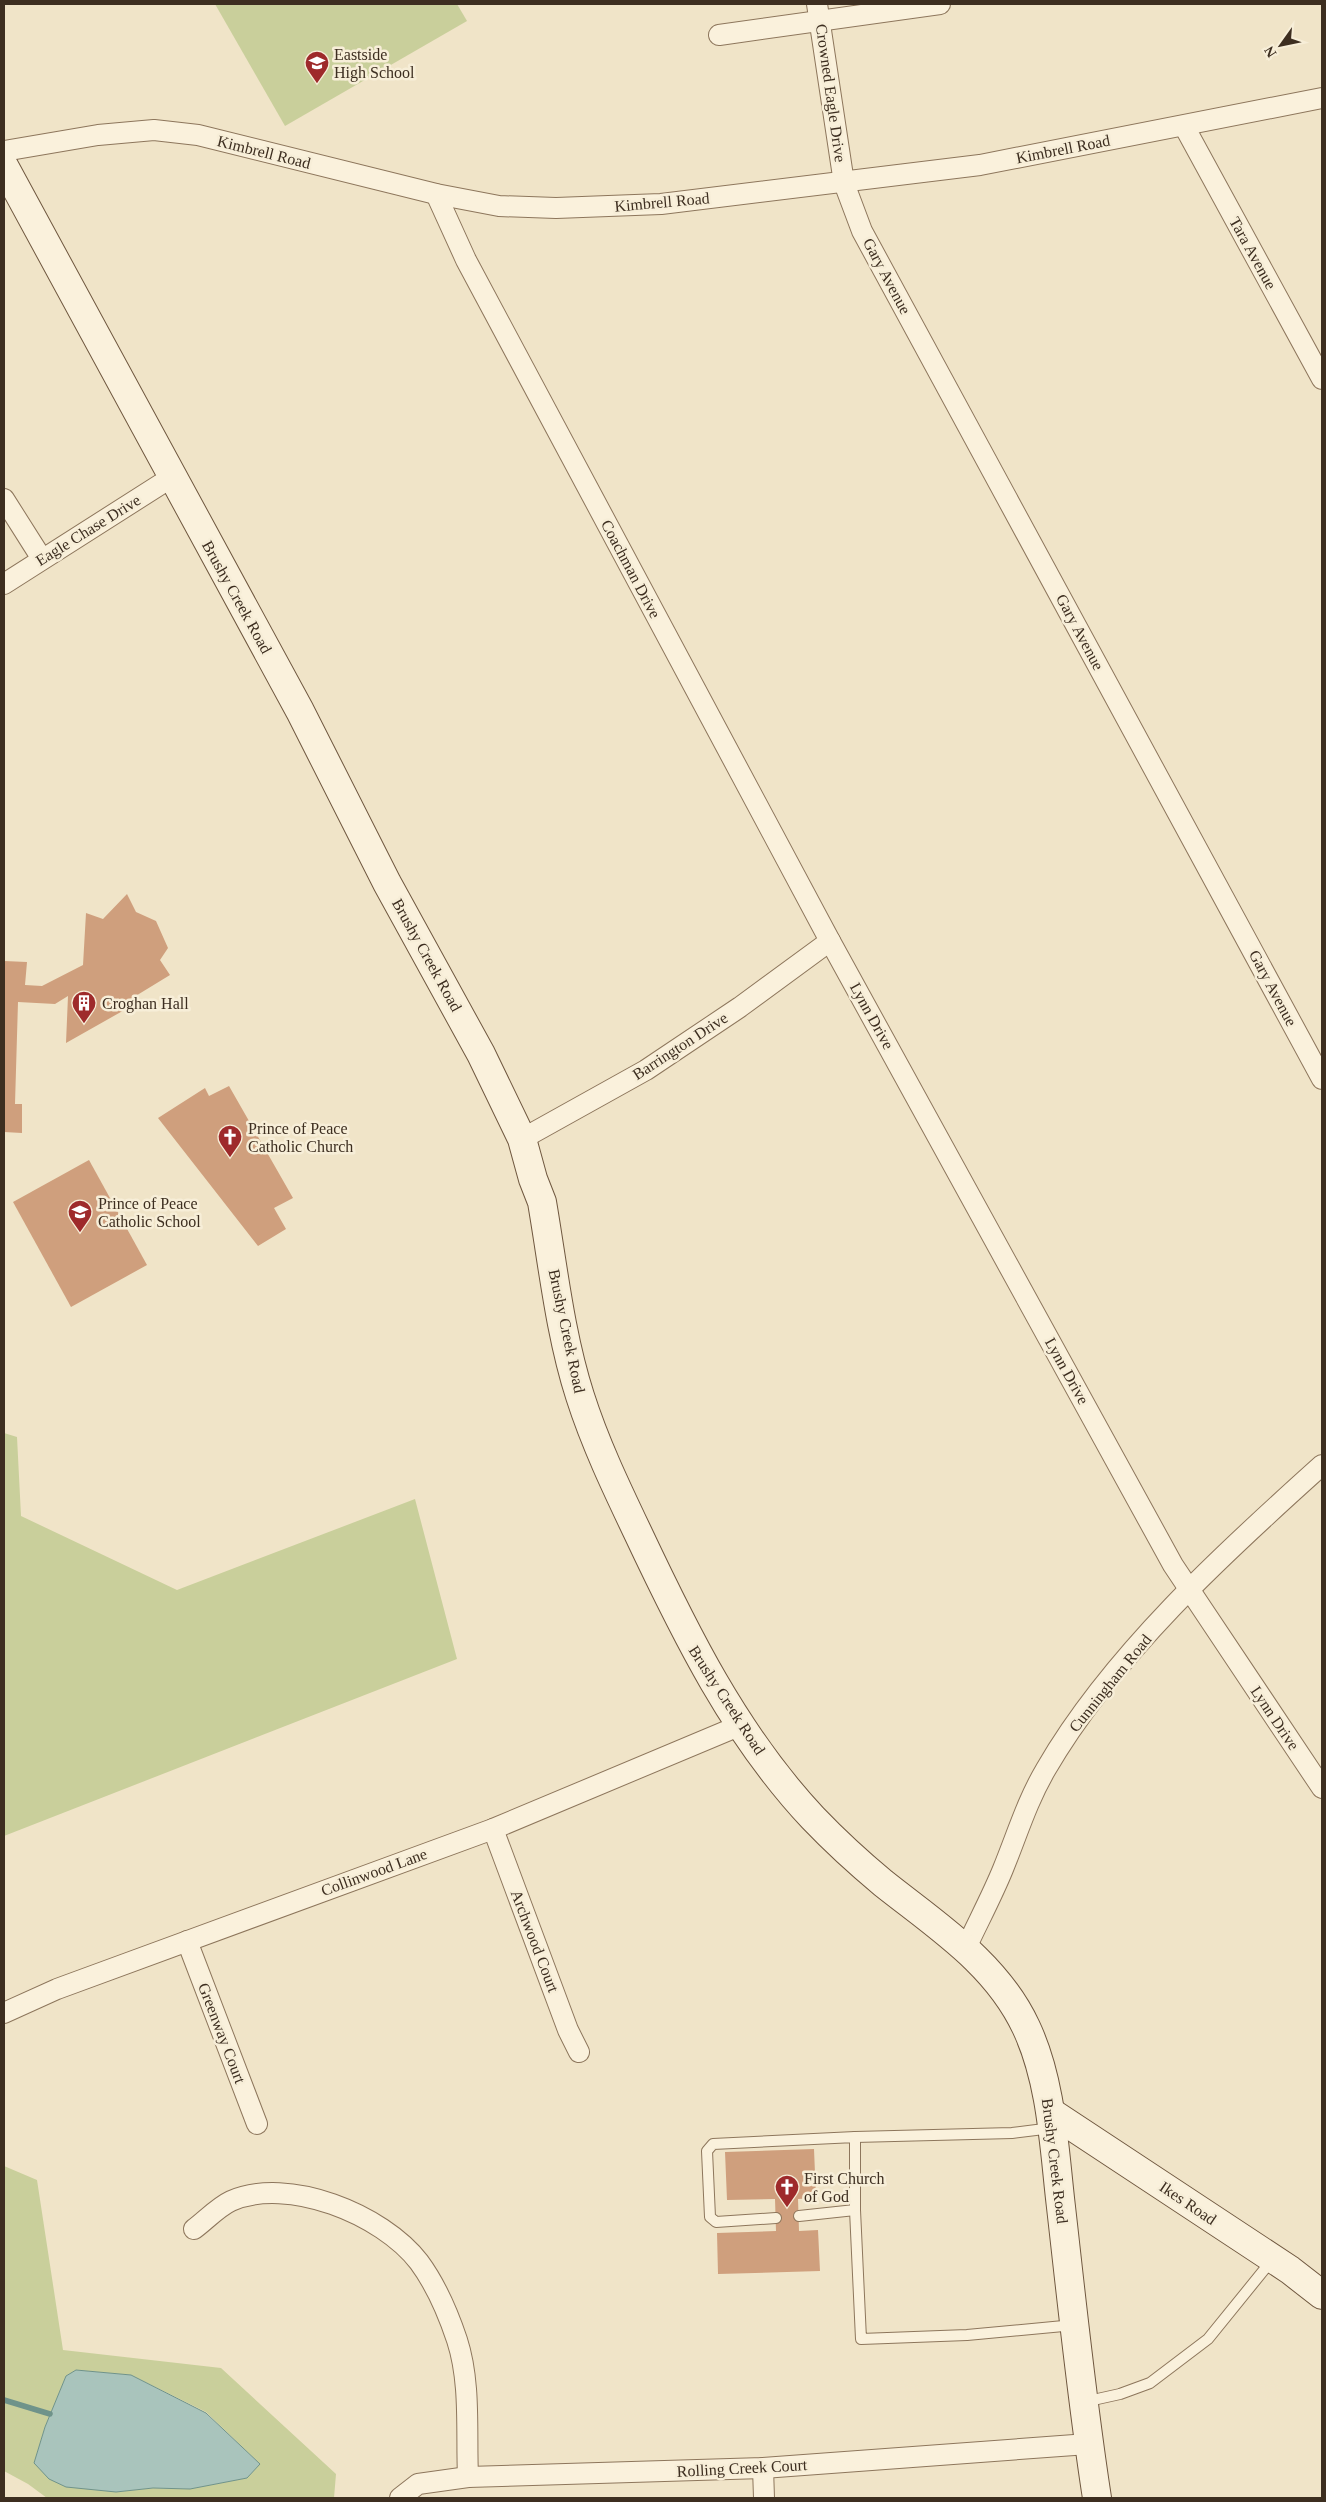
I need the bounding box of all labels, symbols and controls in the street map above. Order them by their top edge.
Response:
north arrow [1256,20,1306,70]
street label: Crowned Eagle Drive [812,23,849,163]
text: N [1261,43,1280,60]
place label: Eastside High School [334,46,415,82]
school or university icon: Eastside High School [304,50,330,84]
street label: Kimbrell Road [216,132,312,172]
street label: Kimbrell Road [1014,132,1112,166]
street label: Kimbrell Road [614,189,710,215]
street label: Tara Avenue [1226,214,1280,292]
street label: Gary Avenue [859,235,914,317]
street label: Eagle Chase Drive [33,491,144,570]
street label: Coachman Drive [598,517,664,621]
street label: Brushy Creek Road [198,538,275,657]
street label: Gary Avenue [1052,591,1107,673]
street label: Brushy Creek Road [388,896,465,1015]
street label: Gary Avenue [1245,947,1300,1029]
street label: Lynn Drive [846,980,897,1053]
building icon: Croghan Hall [71,990,97,1024]
place label: Croghan Hall [102,995,189,1013]
street label: Barrington Drive [629,1009,731,1084]
place label: Prince of Peace Catholic Church [248,1120,353,1155]
church icon: Prince of Peace Catholic Church [217,1124,243,1158]
place label: Prince of Peace Catholic School [98,1195,201,1230]
school or university icon: Prince of Peace Catholic School [67,1199,93,1233]
street label: Brushy Creek Road [545,1268,588,1395]
street label: Lynn Drive [1041,1335,1092,1408]
street label: Cunningham Road [1065,1631,1155,1736]
street label: Brushy Creek Road [685,1642,768,1758]
street label: Lynn Drive [1247,1683,1303,1754]
street label: Collinwood Lane [319,1845,429,1899]
street label: Archwood Court [508,1888,562,1995]
street label: Greenway Court [194,1980,249,2086]
street label: Brushy Creek Road [1038,2097,1071,2225]
place label: First Church of God [804,2170,884,2205]
church icon: First Church of God [774,2174,800,2208]
street label: Ikes Road [1157,2178,1219,2228]
street label: Rolling Creek Court [676,2456,808,2481]

